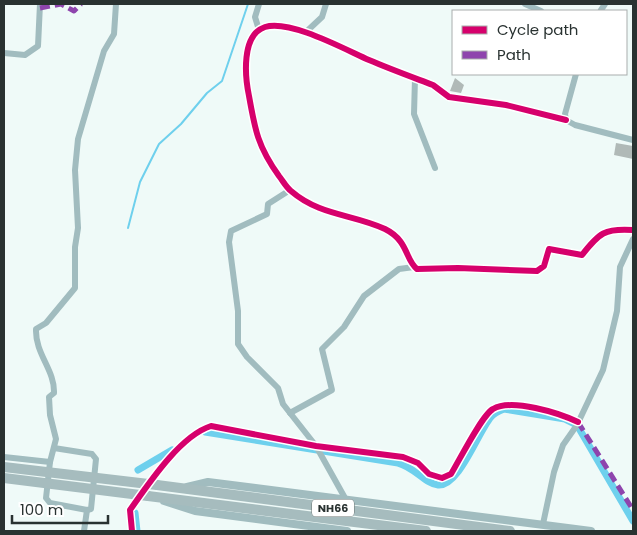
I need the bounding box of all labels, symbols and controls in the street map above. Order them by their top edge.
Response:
legend [452,10,627,75]
text: Cycle path [497,19,578,40]
text: Path [497,44,531,65]
scale bar [12,492,109,524]
text: 100 m [20,499,63,520]
road number: NH66 [312,499,354,516]

